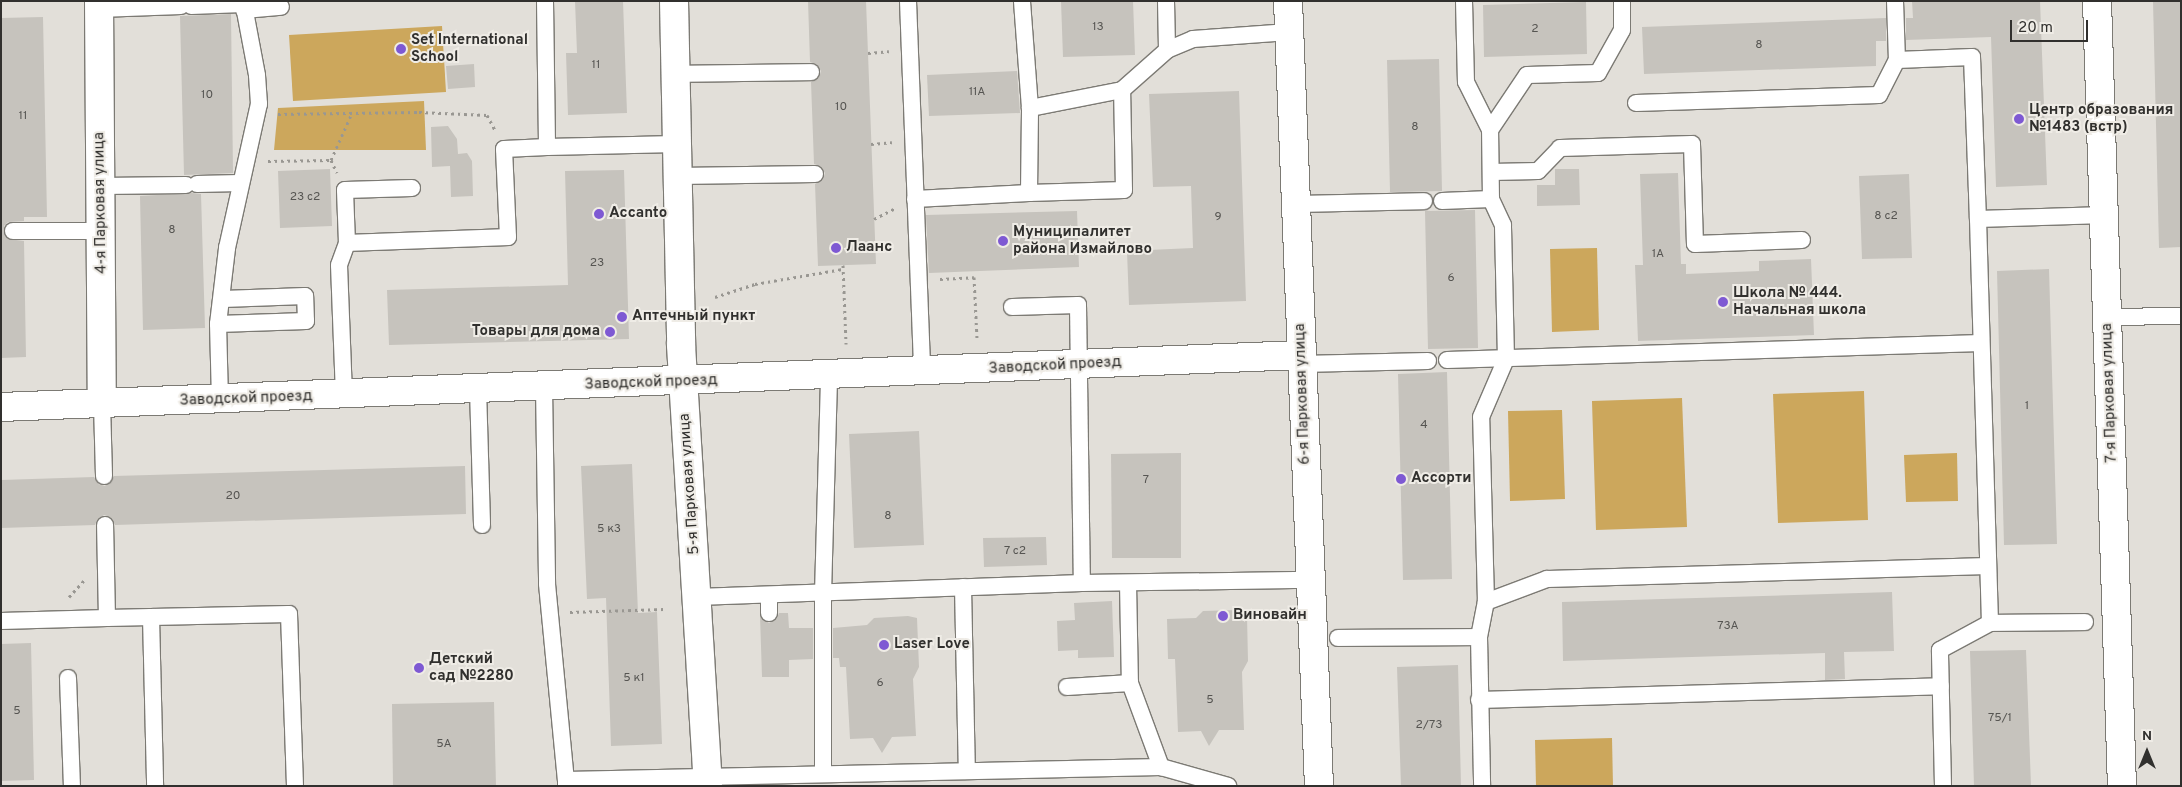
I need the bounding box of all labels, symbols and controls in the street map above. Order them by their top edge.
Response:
scale bar [2012,10,2090,42]
text: 20 m [2018,19,2053,38]
house number: 13 [1092,21,1104,35]
house number: 2 [1531,23,1539,37]
place label: Set International School [411,31,528,66]
house number: 8 [1755,39,1763,53]
marker: Set International School [395,43,407,55]
house number: 11 [592,59,600,73]
house number: 11А [969,86,985,100]
house number: 10 [201,89,213,103]
house number: 10 [835,101,847,115]
place label: Центр образования №1483 (встр) [2029,101,2173,136]
house number: 11 [19,110,27,124]
marker: Центр образования №1483 (встр) [2013,113,2025,125]
house number: 8 [1411,121,1419,135]
street label: 4-я Парковая улица [91,132,111,274]
house number: 23 с2 [290,191,320,205]
place label: Accanto [609,205,667,223]
marker: Accanto [593,208,605,220]
house number: 8 с2 [1874,210,1898,224]
house number: 9 [1214,211,1222,225]
place label: Муниципалитет района Измайлово [1013,223,1152,258]
house number: 8 [168,224,176,238]
marker: Муниципалитет района Измайлово [997,235,1009,247]
place label: Лаанс [846,239,892,257]
marker: Лаанс [830,242,842,254]
house number: 1А [1652,248,1664,262]
house number: 23 [590,257,604,271]
house number: 6 [1447,272,1455,286]
place label: Школа № 444. Начальная школа [1733,284,1866,319]
marker: Школа № 444. Начальная школа [1717,296,1729,308]
place label: Аптечный пункт [632,308,755,326]
marker: Аптечный пункт [616,311,628,323]
place label: Товары для дома [472,323,600,341]
street label: 6-я Парковая улица [1292,323,1314,465]
street label: 7-я Парковая улица [2099,323,2121,463]
marker: Товары для дома [604,326,616,338]
street label: Заводской проезд [988,354,1122,378]
street label: Заводской проезд [584,372,718,394]
street label: Заводской проезд [179,388,313,410]
house number: 1 [2025,400,2029,414]
street label: 5-я Парковая улица [676,413,704,555]
house number: 4 [1420,419,1428,433]
place label: Ассорти [1411,470,1471,488]
marker: Ассорти [1395,473,1407,485]
house number: 7 [1143,474,1149,488]
house number: 20 [225,490,241,504]
house number: 8 [884,510,892,524]
house number: 5 к3 [597,523,621,537]
house number: 7 с2 [1004,545,1026,559]
place label: Виновайн [1233,607,1307,625]
marker: Виновайн [1217,610,1229,622]
house number: 73А [1717,620,1739,634]
place label: Laser Love [894,636,970,654]
marker: Laser Love [878,639,890,651]
place label: Детский сад №2280 [429,650,514,685]
marker: Детский сад №2280 [413,662,425,674]
house number: 5 к1 [623,672,645,686]
house number: 6 [876,677,884,691]
house number: 5 [1206,694,1214,708]
house number: 5 [13,705,21,719]
house number: 75/1 [1988,712,2012,726]
house number: 2/73 [1416,719,1442,733]
north arrow [2122,727,2172,777]
text: N [2142,728,2152,745]
house number: 5А [436,738,452,752]

